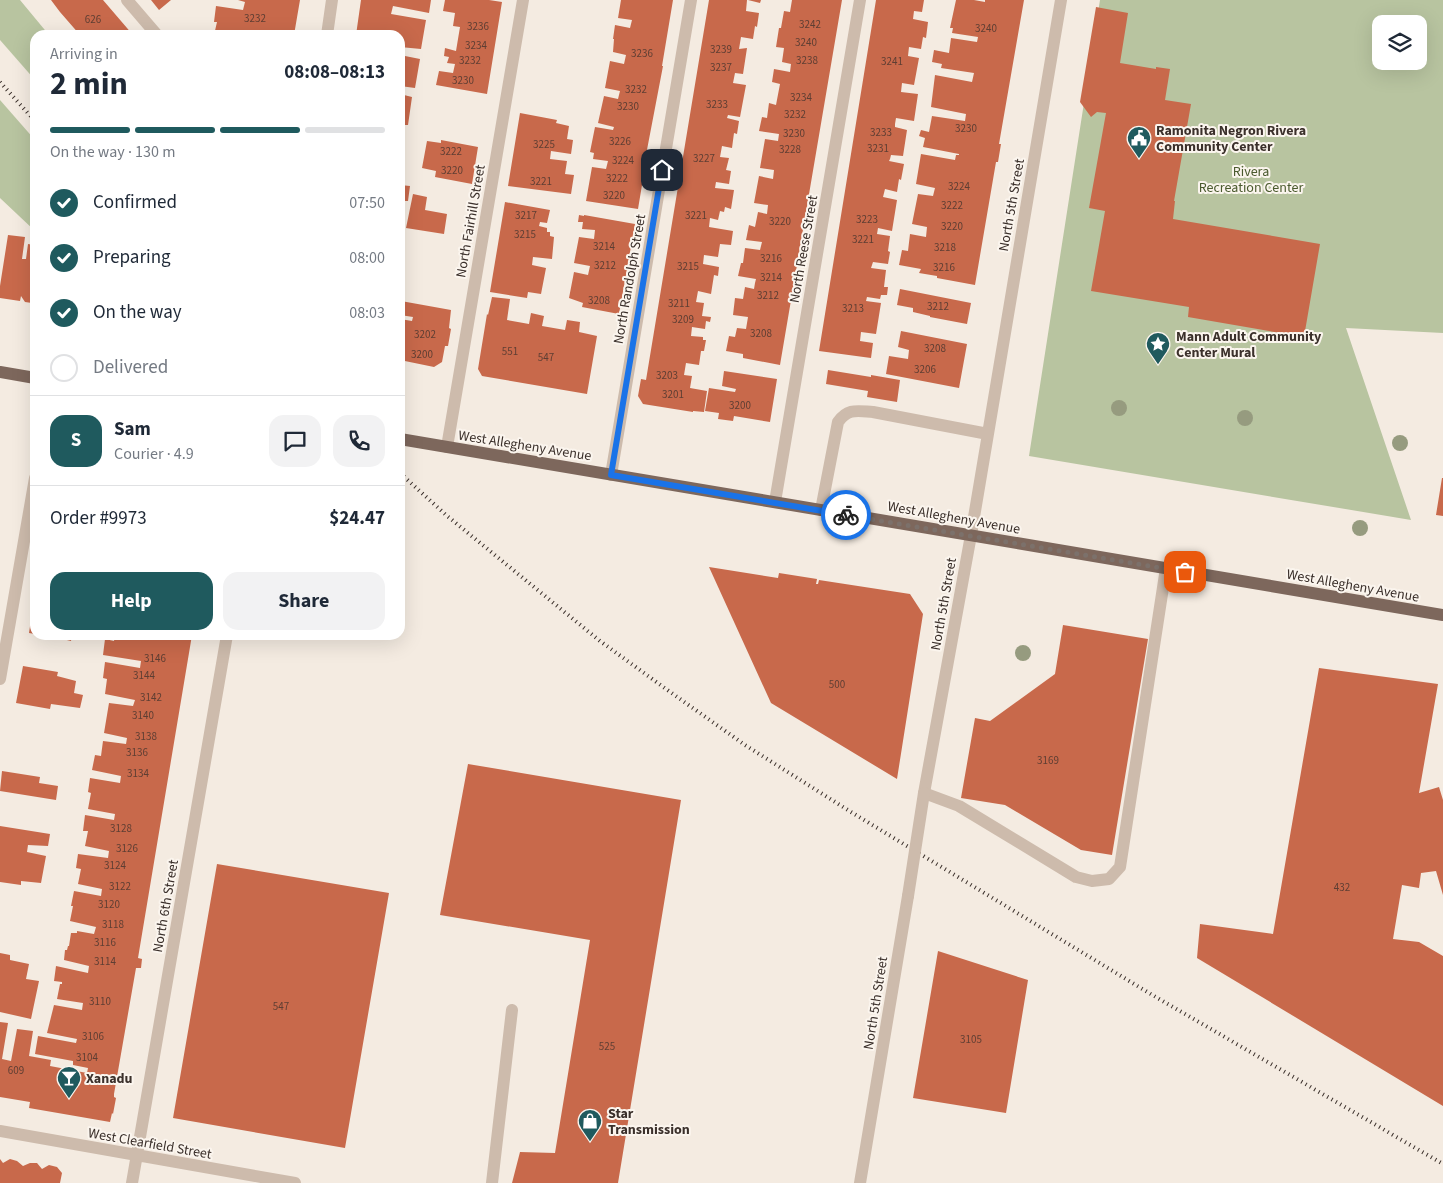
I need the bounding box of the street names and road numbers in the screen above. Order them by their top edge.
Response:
street label: North 5th Street [994,157,1030,253]
street label: North Fairhill Street [451,163,491,279]
street label: North Reese Street [785,193,823,305]
street label: North Randolph Street [609,212,651,346]
street label: West Allegheny Avenue [457,426,593,466]
street label: West Allegheny Avenue [886,496,1022,540]
street label: North 5th Street [926,556,962,652]
street label: West Allegheny Avenue [1285,564,1421,608]
street label: North 6th Street [148,858,184,954]
street label: North 5th Street [859,955,893,1051]
street label: West Clearfield Street [87,1123,213,1165]

